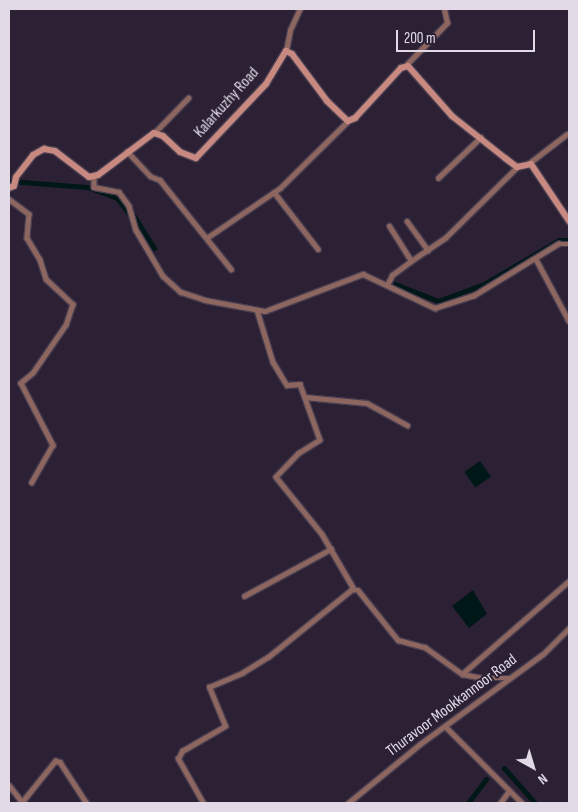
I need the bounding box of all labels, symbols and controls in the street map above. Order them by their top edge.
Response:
scale bar [398,20,537,52]
text: 200 m [404,29,436,48]
street label: Kalarkuzhy Road [191,64,263,142]
street label: Thuravoor Mookkannoor Road [383,651,521,761]
north arrow [508,742,558,792]
text: N [535,770,551,788]

